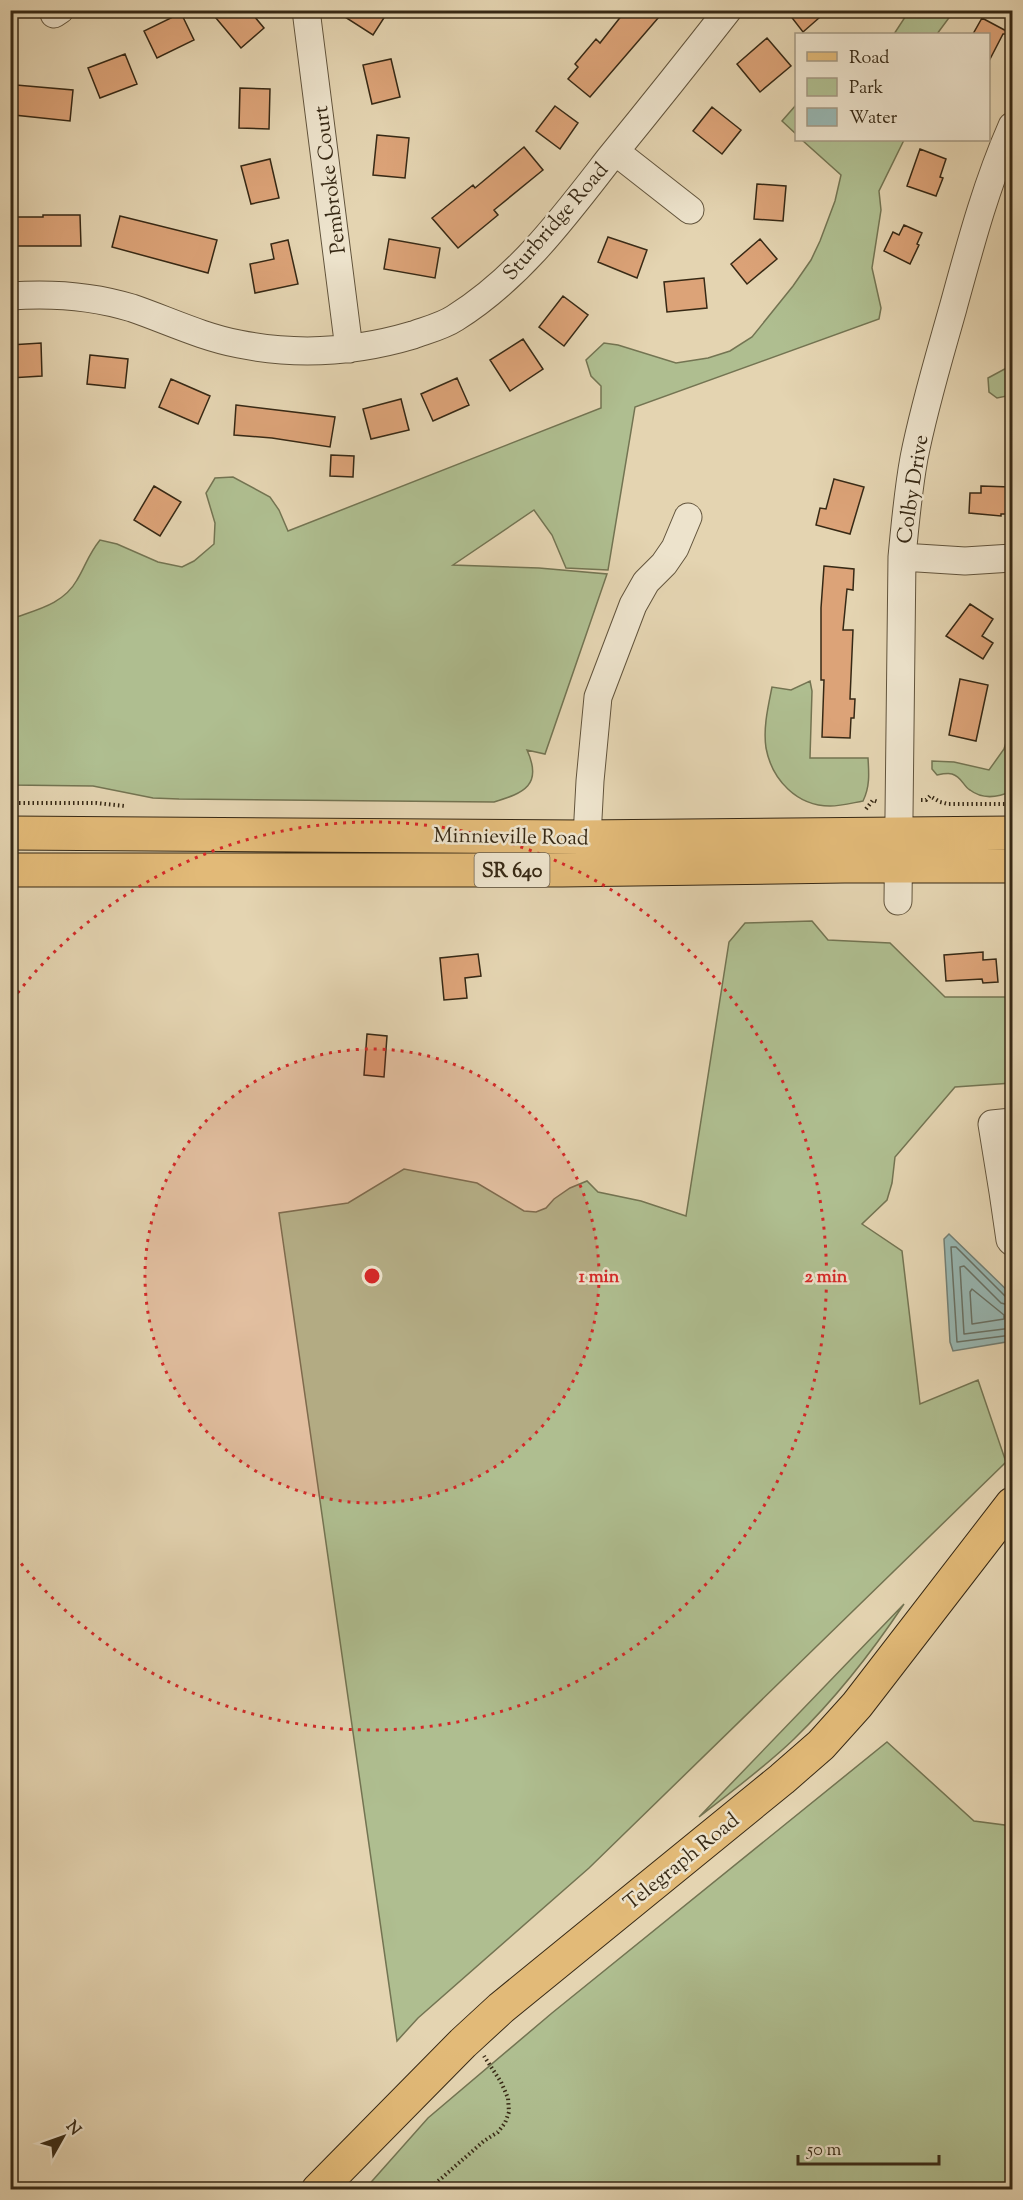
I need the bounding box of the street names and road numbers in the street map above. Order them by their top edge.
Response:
street label: Pembroke Court [307,104,355,255]
street label: Sturbridge Road [497,157,616,288]
street label: Colby Drive [891,433,937,546]
street label: Minnieville Road [433,822,589,854]
road number: SR 640 [474,853,550,887]
street label: Telegraph Road [618,1806,747,1919]

